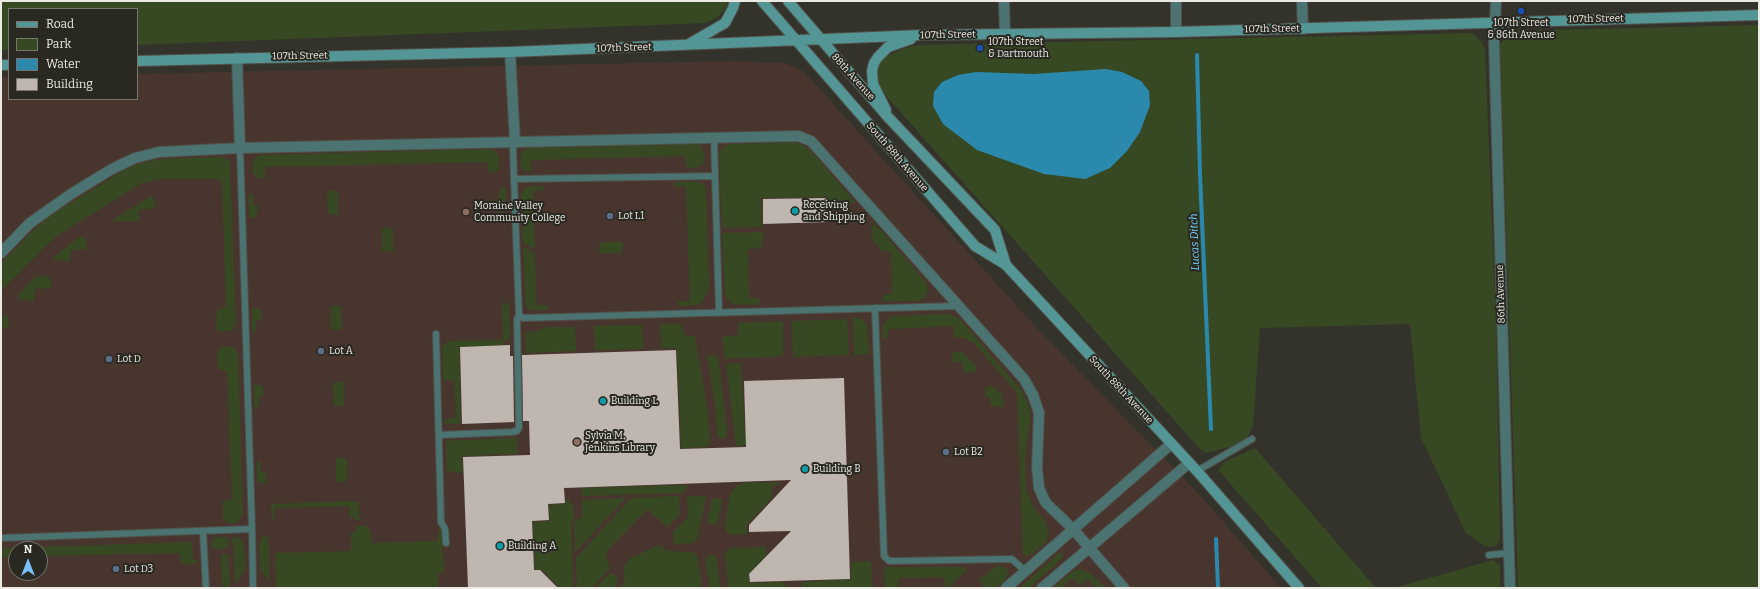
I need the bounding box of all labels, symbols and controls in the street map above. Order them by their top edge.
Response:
marker: 107th Street & 86th Avenue [1516,6,1526,16]
legend [8,8,138,100]
street label: 107th Street [1568,13,1624,25]
text: Road [46,17,74,31]
place label: 107th Street & 86th Avenue [1487,17,1555,40]
street label: 107th Street [1244,23,1300,35]
street label: 107th Street [920,29,976,41]
place label: 107th Street & Dartmouth [988,36,1049,60]
text: Park [46,37,71,51]
street label: 107th Street [596,41,652,55]
marker: 107th Street & Dartmouth [975,43,985,53]
street label: 107th Street [272,50,328,62]
street label: 88th Avenue [829,51,877,103]
text: Water [46,57,80,71]
text: Building [46,77,93,91]
street label: South 88th Avenue [863,120,931,194]
place label: Receiving and Shipping [803,199,865,222]
place label: Moraine Valley Community College [474,200,565,224]
marker: Receiving and Shipping [790,206,800,216]
marker: Moraine Valley Community College [461,207,471,217]
place label: Lot L1 [618,210,644,222]
marker: Lot L1 [605,211,615,221]
water label: Lucas Ditch [1187,213,1203,271]
street label: 86th Avenue [1494,264,1508,324]
place label: Lot A [329,345,353,357]
marker: Lot A [316,346,326,356]
place label: Lot D [117,353,141,365]
marker: Lot D [104,354,114,364]
street label: South 88th Avenue [1086,354,1156,426]
place label: Building L [611,395,658,407]
marker: Building L [598,396,608,406]
place label: Sylvia M. Jenkins Library [585,430,655,454]
marker: Sylvia M. Jenkins Library [572,437,582,447]
place label: Lot B2 [954,446,983,458]
marker: Lot B2 [941,447,951,457]
place label: Building B [813,463,861,475]
marker: Building B [800,464,810,474]
place label: Building A [508,540,556,552]
north arrow [8,541,48,581]
marker: Building A [495,541,505,551]
text: N [24,543,32,556]
place label: Lot D3 [124,563,153,575]
marker: Lot D3 [111,564,121,574]

